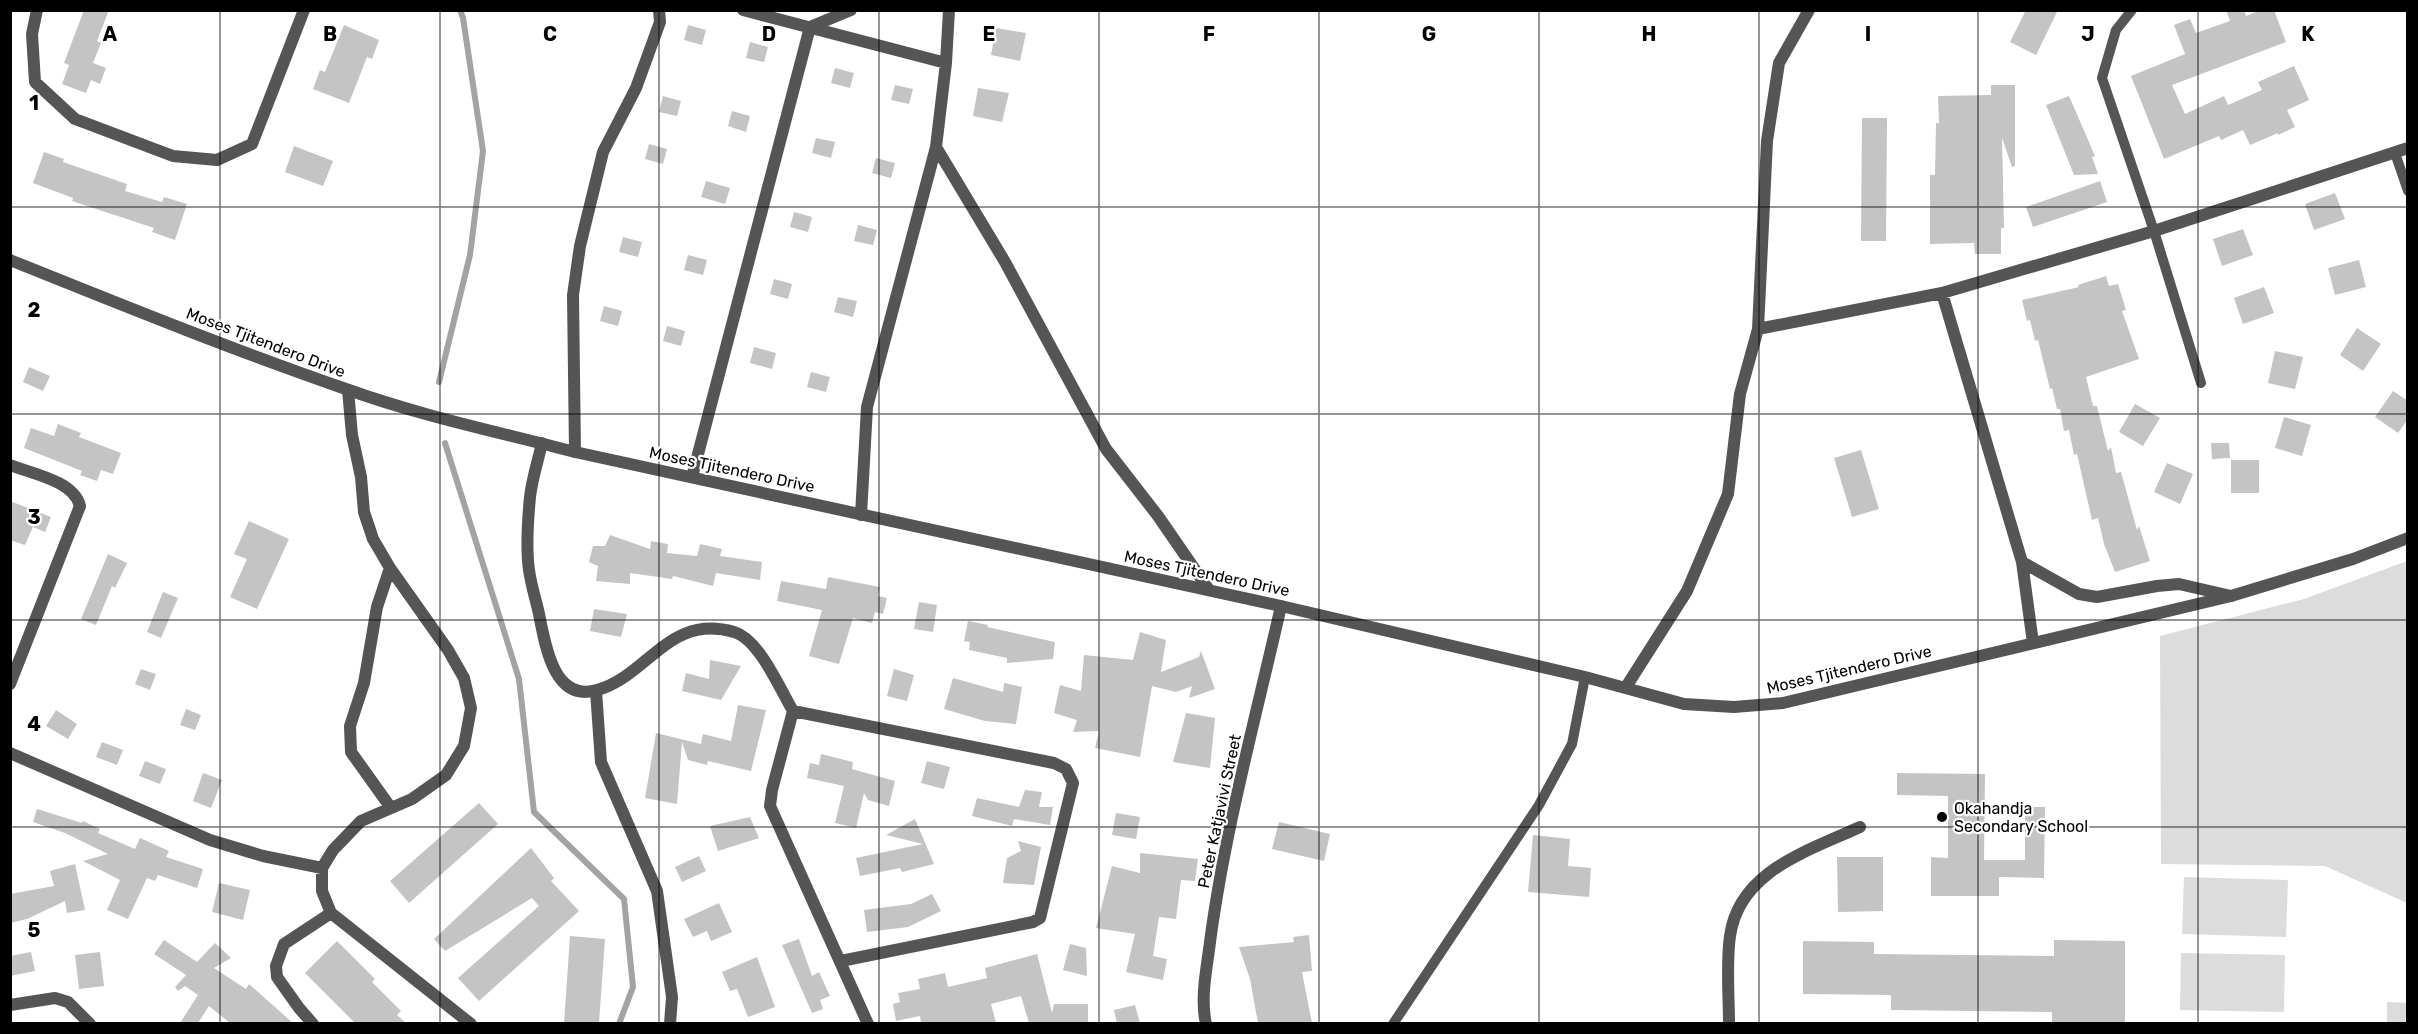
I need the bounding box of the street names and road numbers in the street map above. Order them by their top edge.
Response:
street label: Moses Tjitendero Drive [184,303,348,382]
street label: Moses Tjitendero Drive [647,443,816,496]
street label: Moses Tjitendero Drive [1122,547,1291,600]
street label: Moses Tjitendero Drive [1765,641,1933,698]
street label: Peter Katjavivi Street [1194,732,1245,890]

